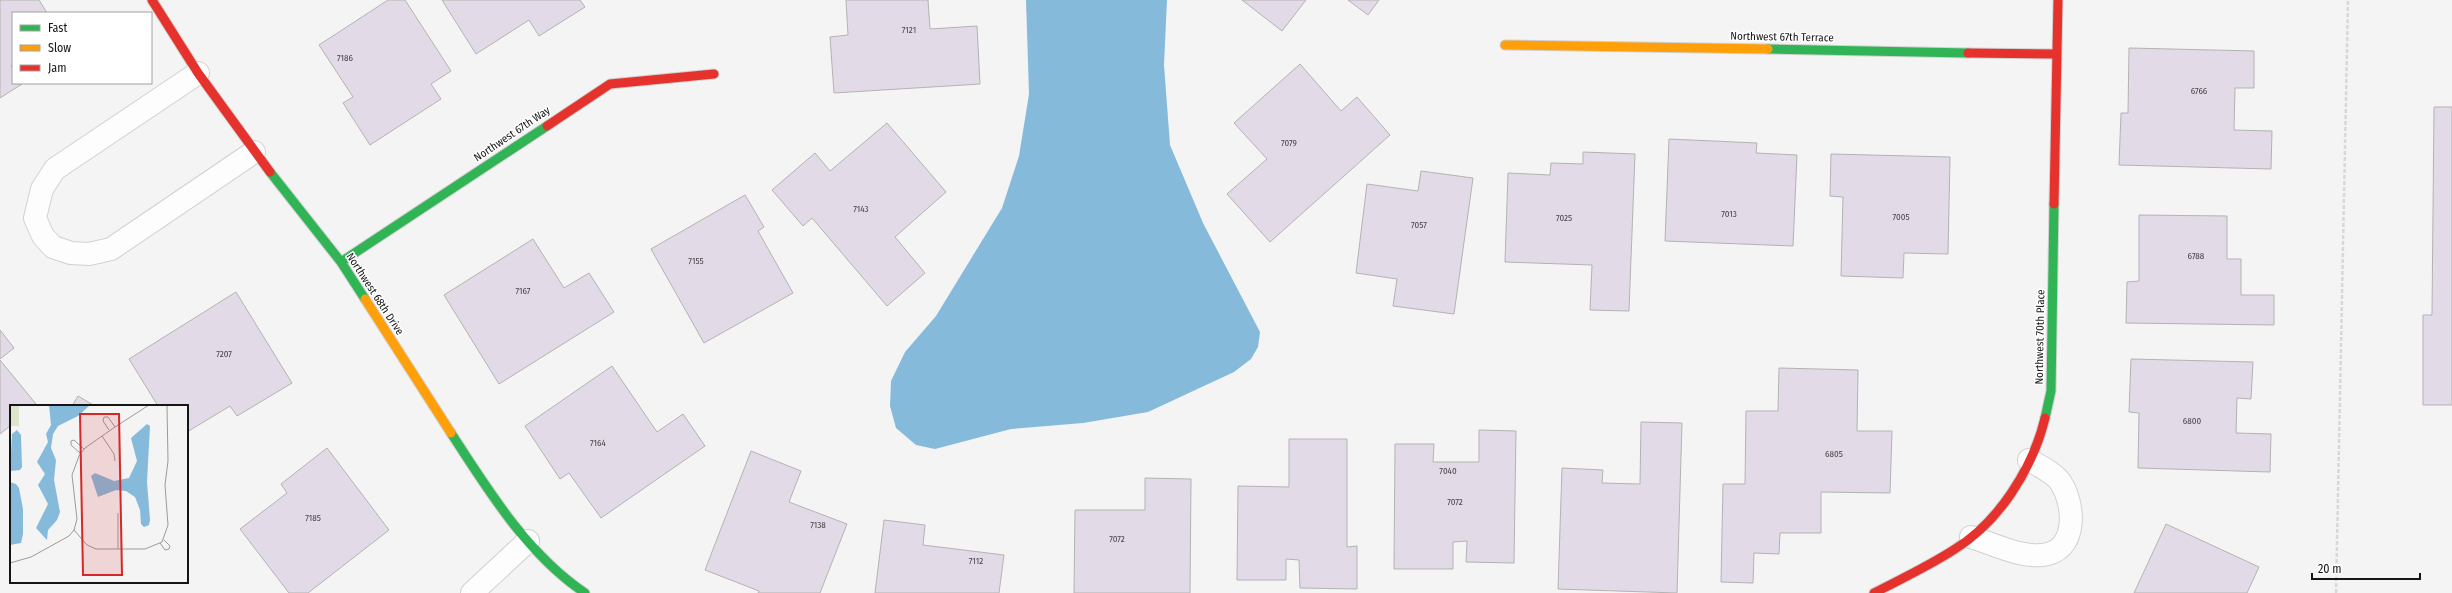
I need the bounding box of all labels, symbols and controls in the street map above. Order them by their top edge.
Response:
legend [12,12,152,84]
text: Fast [48,21,67,35]
house number: 7121 [902,25,916,35]
street label: Northwest 67th Terrace [1730,30,1834,44]
text: Slow [48,41,71,55]
house number: 7186 [337,53,354,63]
text: Jam [48,61,66,75]
house number: 6766 [2191,86,2208,96]
street label: Northwest 67th Way [471,104,553,164]
house number: 7079 [1281,138,1297,148]
house number: 7143 [853,204,869,214]
house number: 7013 [1721,209,1737,219]
house number: 7005 [1892,212,1910,222]
house number: 7025 [1556,213,1572,223]
house number: 7057 [1411,220,1427,230]
street label: Northwest 68th Drive [344,250,406,338]
house number: 6788 [2188,251,2205,261]
house number: 7155 [688,256,704,266]
house number: 7167 [516,286,531,296]
street label: Northwest 70th Place [2033,289,2047,385]
house number: 7207 [216,349,232,359]
inset map [10,405,188,583]
house number: 6800 [2183,416,2201,426]
house number: 7164 [590,438,607,448]
house number: 6805 [1825,449,1843,459]
house number: 7040 [1439,466,1457,476]
house number: 7072 [1447,497,1463,507]
house number: 7185 [305,513,321,523]
house number: 7138 [810,520,826,530]
house number: 7072 [1109,534,1125,544]
scale bar [2312,555,2420,581]
house number: 7112 [969,556,983,566]
text: 20 m [2318,562,2342,576]

